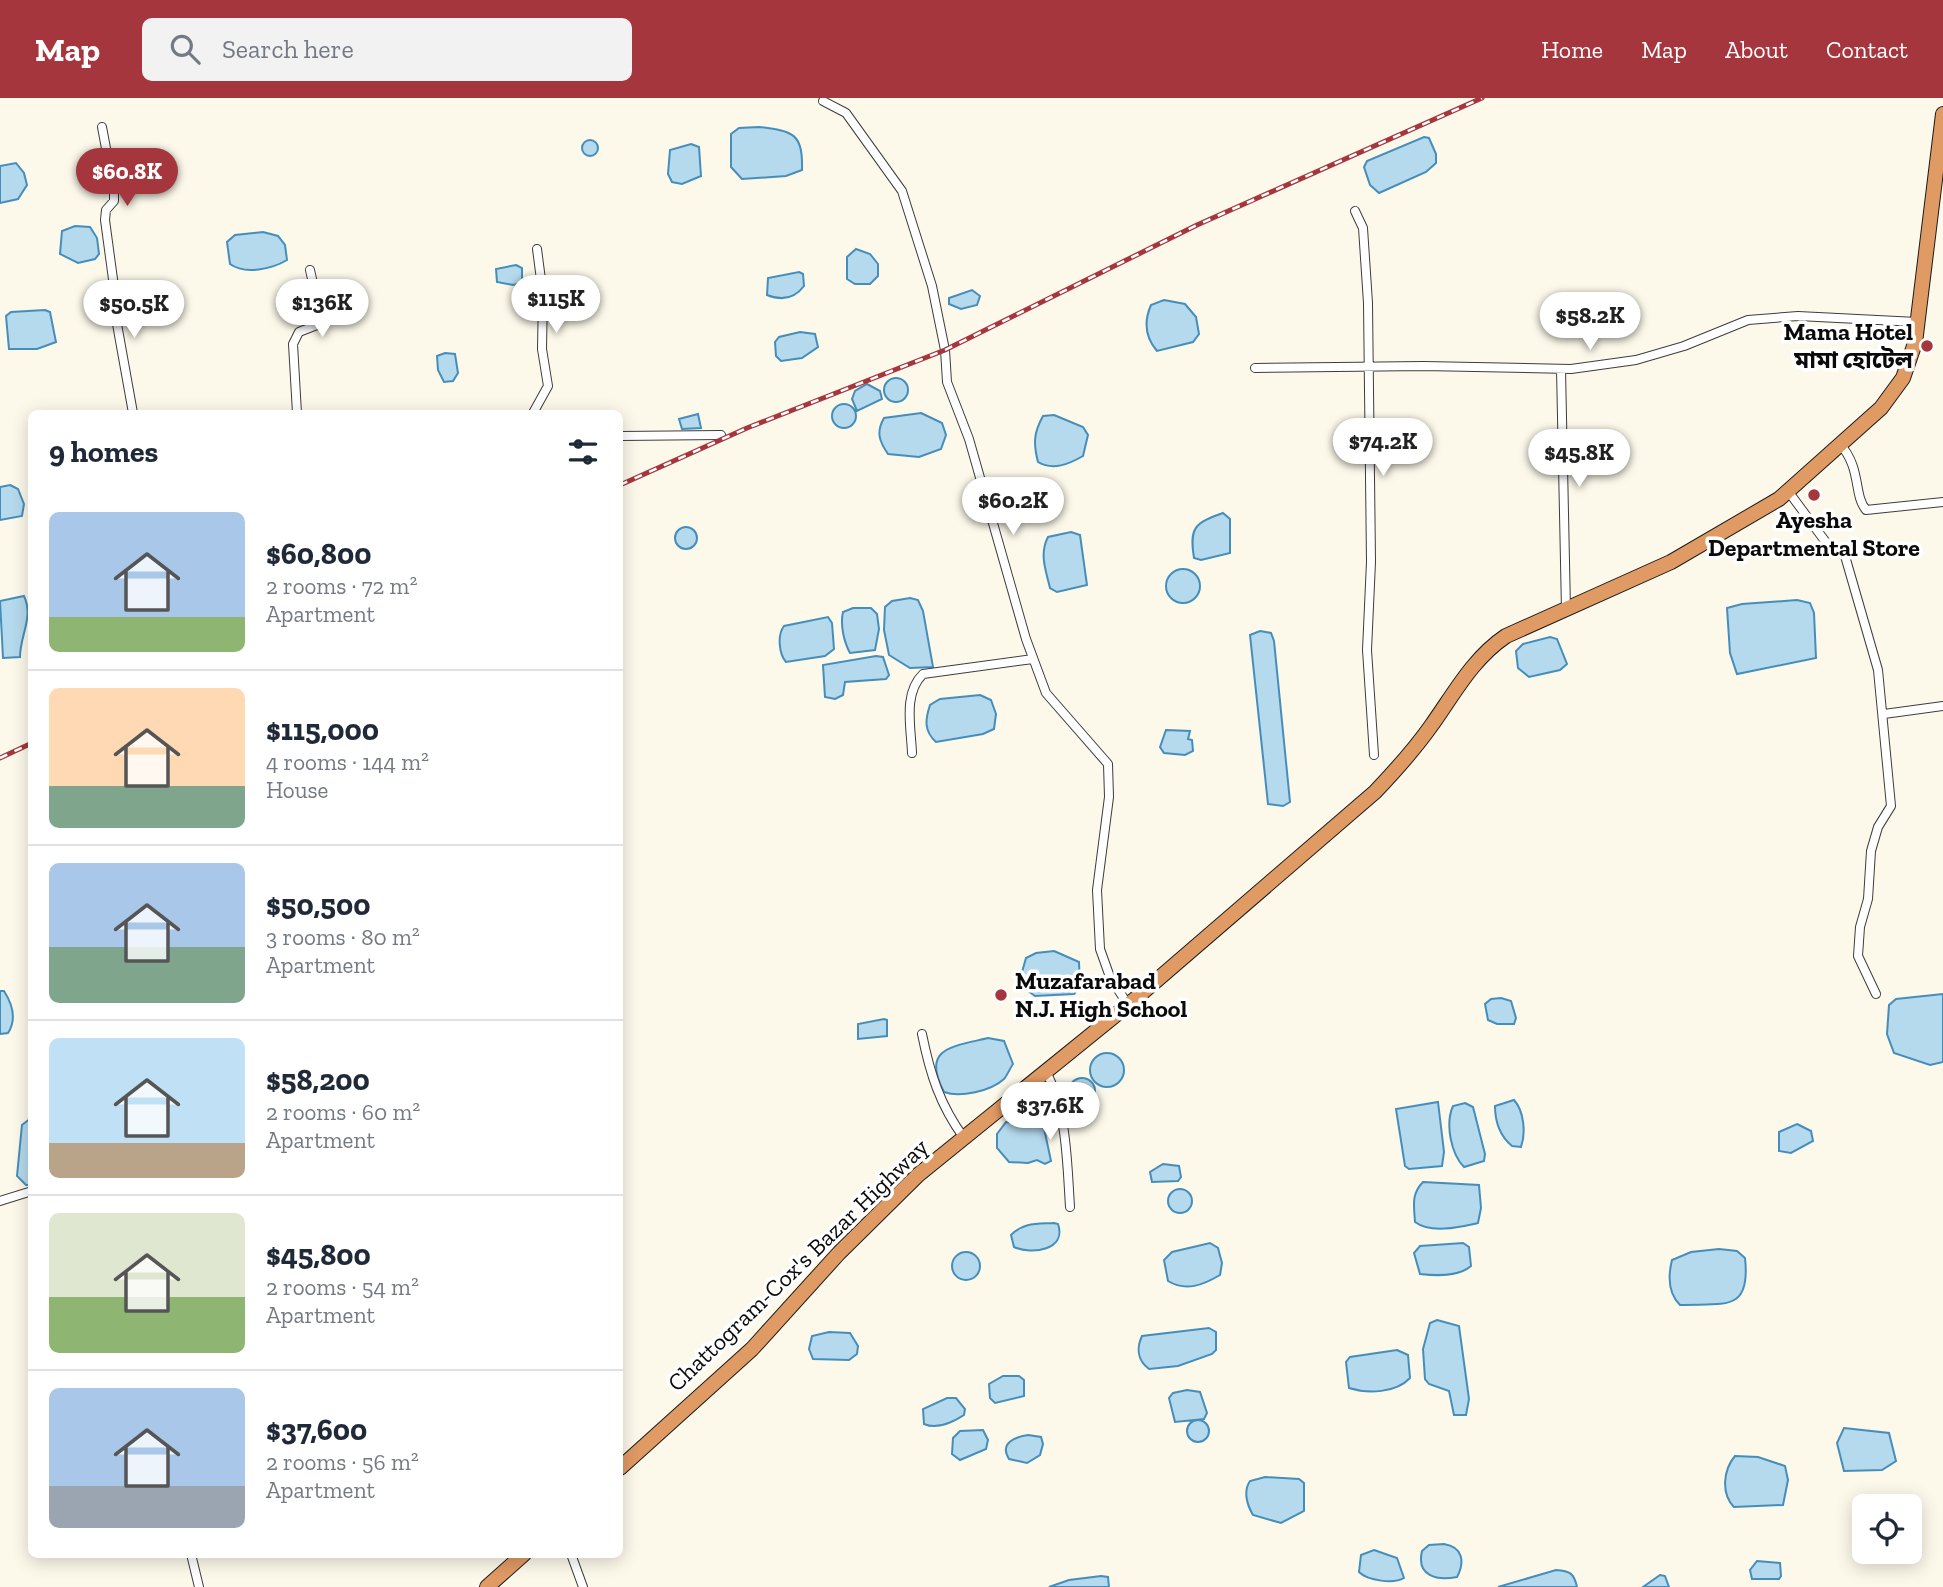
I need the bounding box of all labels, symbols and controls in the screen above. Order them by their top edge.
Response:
search box [142,18,632,81]
text: Map [35,30,100,69]
icon: search [166,30,204,68]
text: Search here [222,33,354,65]
text: Home [1541,35,1603,64]
text: Map [1641,35,1687,64]
text: About [1725,35,1788,64]
text: Contact [1826,35,1908,64]
pin: $60.8K [70,148,184,208]
text: $60.8K [92,157,162,185]
pin: $115K [507,275,605,335]
pin: $50.5K [77,280,191,340]
pin: $136K [273,280,371,339]
text: $115K [527,284,585,312]
text: $136K [292,288,352,316]
text: $50.5K [99,289,169,317]
pin: $58.2K [1533,292,1647,352]
text: $58.2K [1556,301,1624,329]
place label: Mama Hotel মামা হোটেল [1783,317,1914,374]
marker: Mama Hotel মামা হোটেল [1919,338,1935,354]
pin: $74.2K [1326,418,1440,478]
text: $74.2K [1349,427,1417,455]
pin: $45.8K [1522,430,1636,489]
icon: filters [564,433,602,471]
text: 9 homes [49,434,158,470]
text: $45.8K [1544,438,1614,466]
pin: $60.2K [956,478,1070,537]
text: $60.2K [978,486,1048,514]
marker: Ayesha Departmental Store [1806,487,1822,503]
place label: Ayesha Departmental Store [1708,505,1920,562]
text: $60,800 [266,536,371,572]
icon: home [105,540,189,624]
text: 2 rooms · 72 m² [266,572,417,600]
text: Apartment [266,600,375,628]
text: $115,000 [266,712,379,748]
icon: home [105,716,189,800]
text: 4 rooms · 144 m² [266,748,429,776]
text: House [266,776,328,804]
text: $50,500 [266,887,371,923]
icon: home [105,891,189,975]
text: 3 rooms · 80 m² [266,923,420,951]
text: Apartment [266,951,375,979]
place label: Muzafarabad N.J. High School [1015,966,1187,1023]
marker: Muzafarabad N.J. High School [993,987,1009,1003]
text: $58,200 [266,1062,370,1098]
icon: home [105,1066,189,1150]
pin: $37.6K [993,1082,1107,1142]
text: $37.6K [1017,1091,1083,1119]
text: 2 rooms · 60 m² [266,1098,420,1126]
text: Apartment [266,1126,375,1154]
street label: Chattogram-Cox's Bazar Highway [661,1132,935,1397]
text: $45,800 [266,1237,371,1273]
icon: home [105,1241,189,1325]
text: 2 rooms · 54 m² [266,1273,419,1301]
text: Apartment [266,1301,375,1329]
text: $37,600 [266,1412,367,1448]
icon: home [105,1416,189,1500]
text: 2 rooms · 56 m² [266,1448,419,1476]
text: Apartment [266,1476,375,1504]
map controls [1852,1494,1922,1564]
button: locate [1852,1494,1922,1564]

